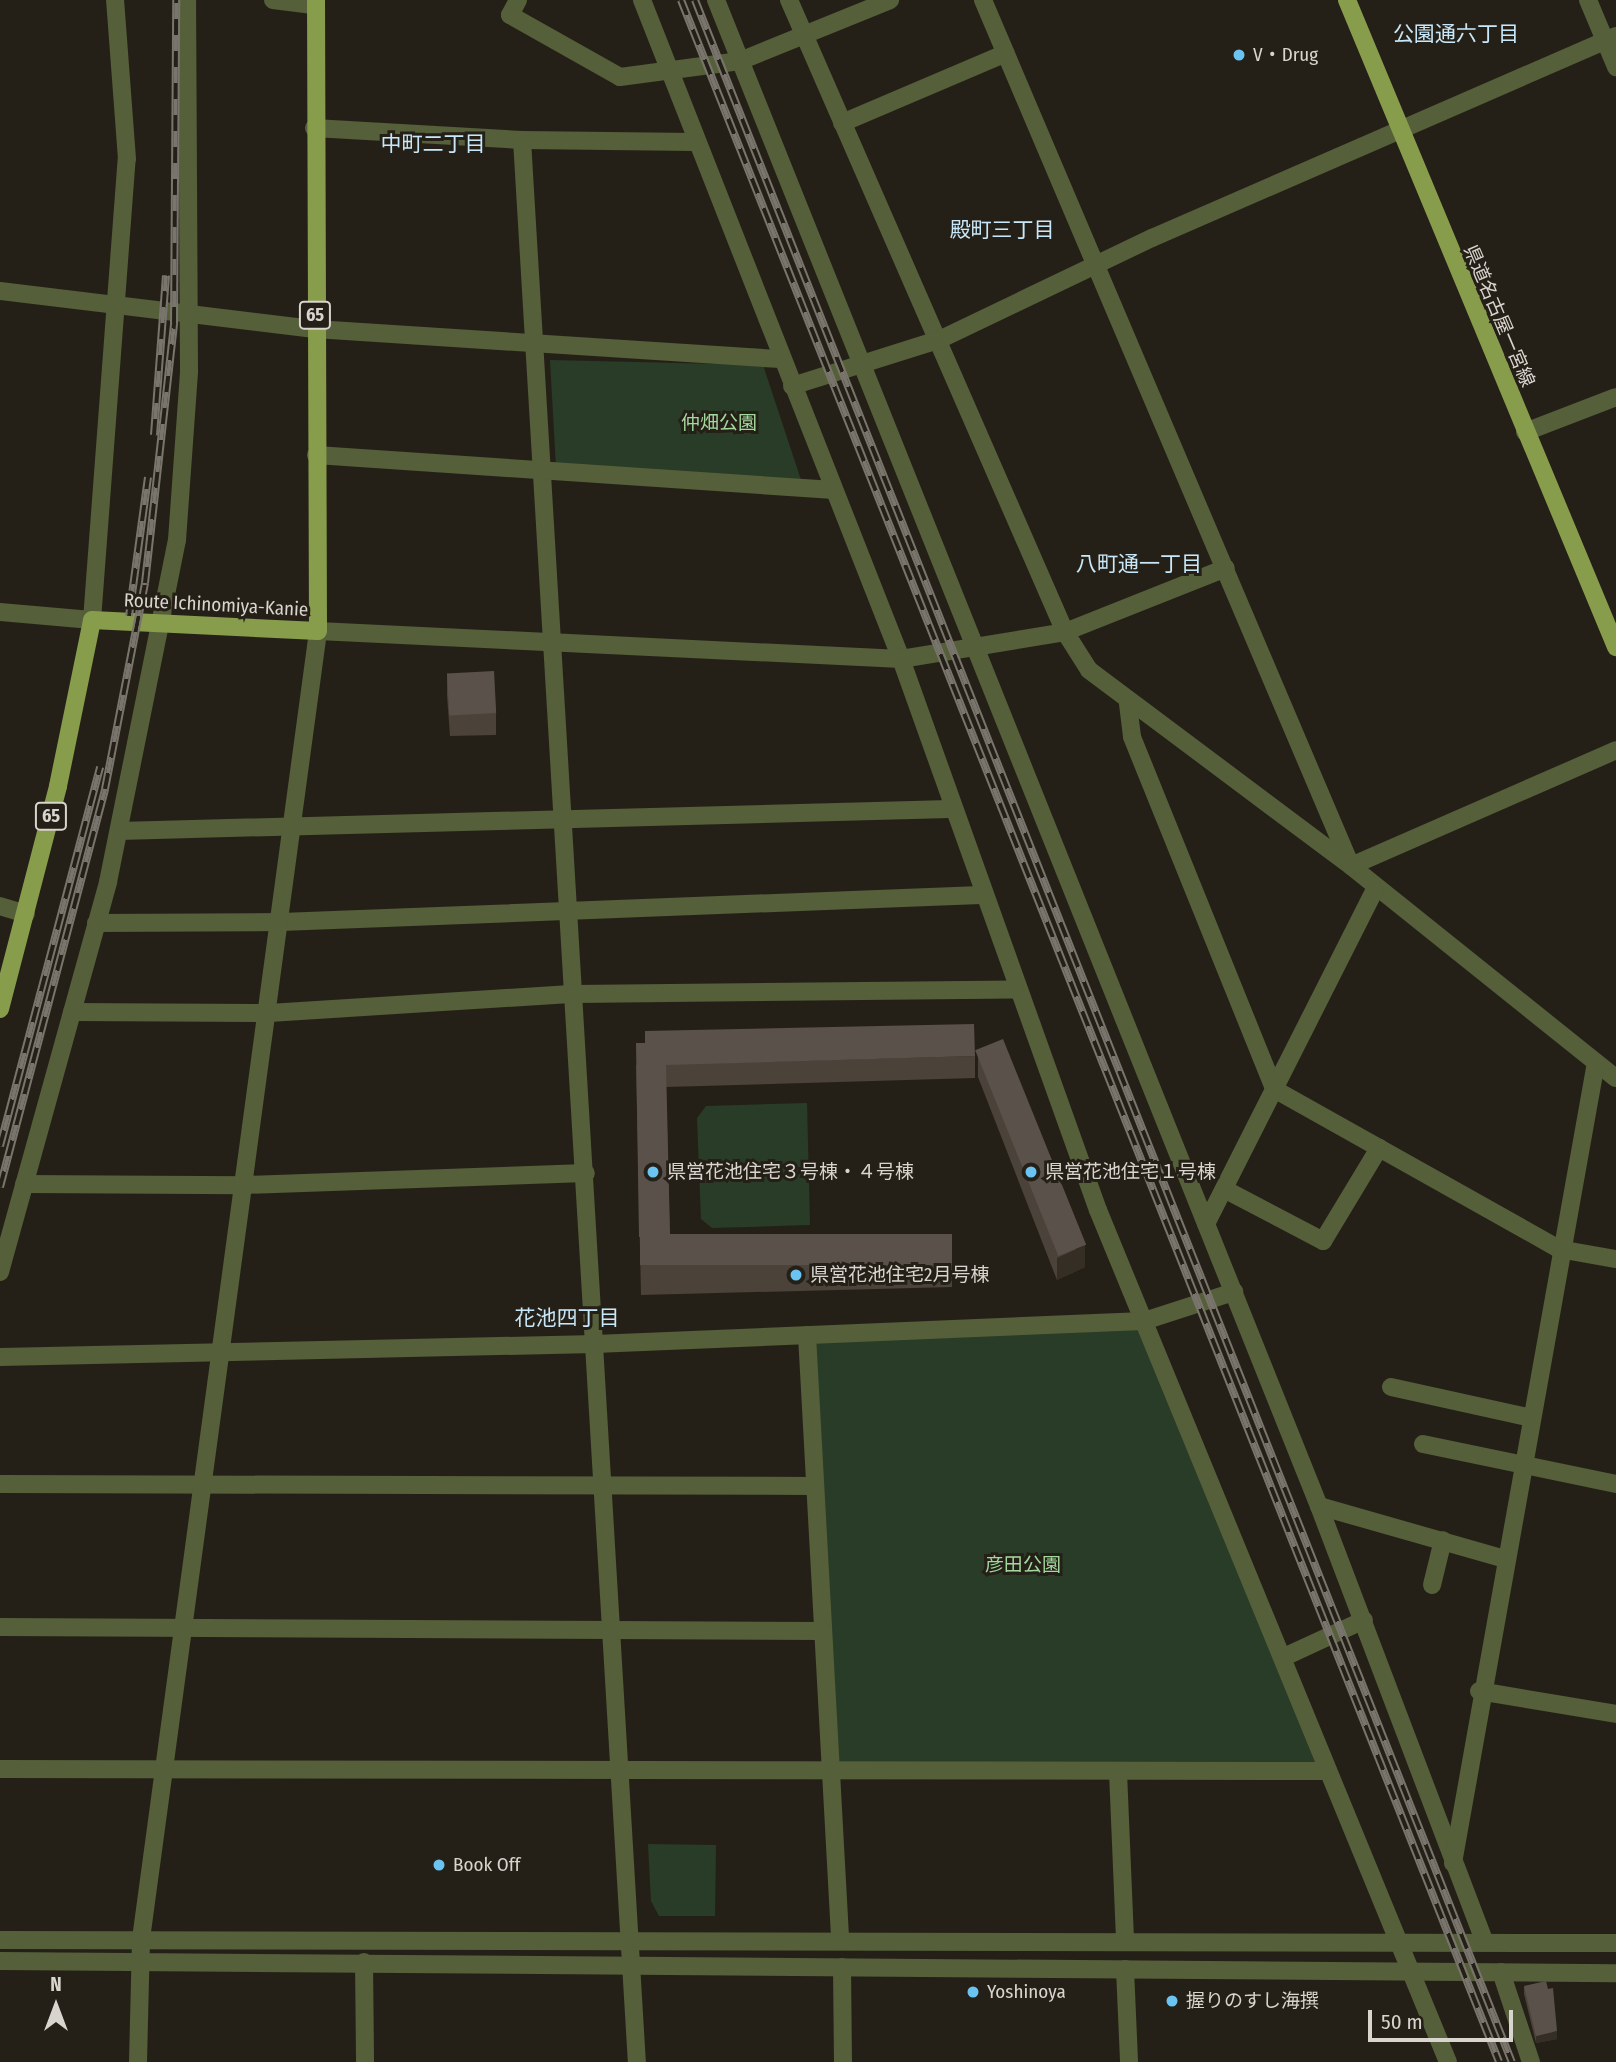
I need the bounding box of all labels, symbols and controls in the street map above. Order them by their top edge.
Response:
district label: 公園通六丁目 [1393,21,1519,47]
place label: V・Drug [1253,44,1318,66]
marker: V・Drug [1231,47,1247,63]
district label: 中町二丁目 [381,131,485,157]
district label: 殿町三丁目 [950,217,1054,243]
street label: 県道名古屋一宮線 [1459,242,1539,390]
road number: 65 [298,300,332,330]
park label: 仲畑公園 [681,412,757,434]
district label: 八町通一丁目 [1076,551,1202,577]
street label: Route Ichinomiya-Kanie [123,589,309,621]
road number: 65 [34,802,68,830]
place label: 県営花池住宅３号棟・４号棟 [667,1161,914,1183]
place label: 県営花池住宅１号棟 [1045,1161,1216,1183]
marker: 県営花池住宅３号棟・４号棟 [645,1164,661,1180]
marker: 県営花池住宅１号棟 [1023,1164,1039,1180]
place label: 県営花池住宅2月号棟 [810,1264,989,1286]
marker: 県営花池住宅2月号棟 [788,1267,804,1283]
district label: 花池四丁目 [515,1305,619,1331]
park label: 彦田公園 [985,1554,1061,1576]
place label: Book Off [453,1854,520,1876]
marker: Book Off [431,1857,447,1873]
north arrow [21,1971,91,2041]
text: N [50,1973,62,1996]
place label: Yoshinoya [987,1981,1066,2003]
marker: Yoshinoya [965,1984,981,2000]
place label: 握りのすし海撰 [1186,1990,1319,2012]
marker: 握りのすし海撰 [1164,1993,1180,2009]
scale bar [1371,1996,1516,2040]
text: 50 m [1381,2009,1423,2035]

